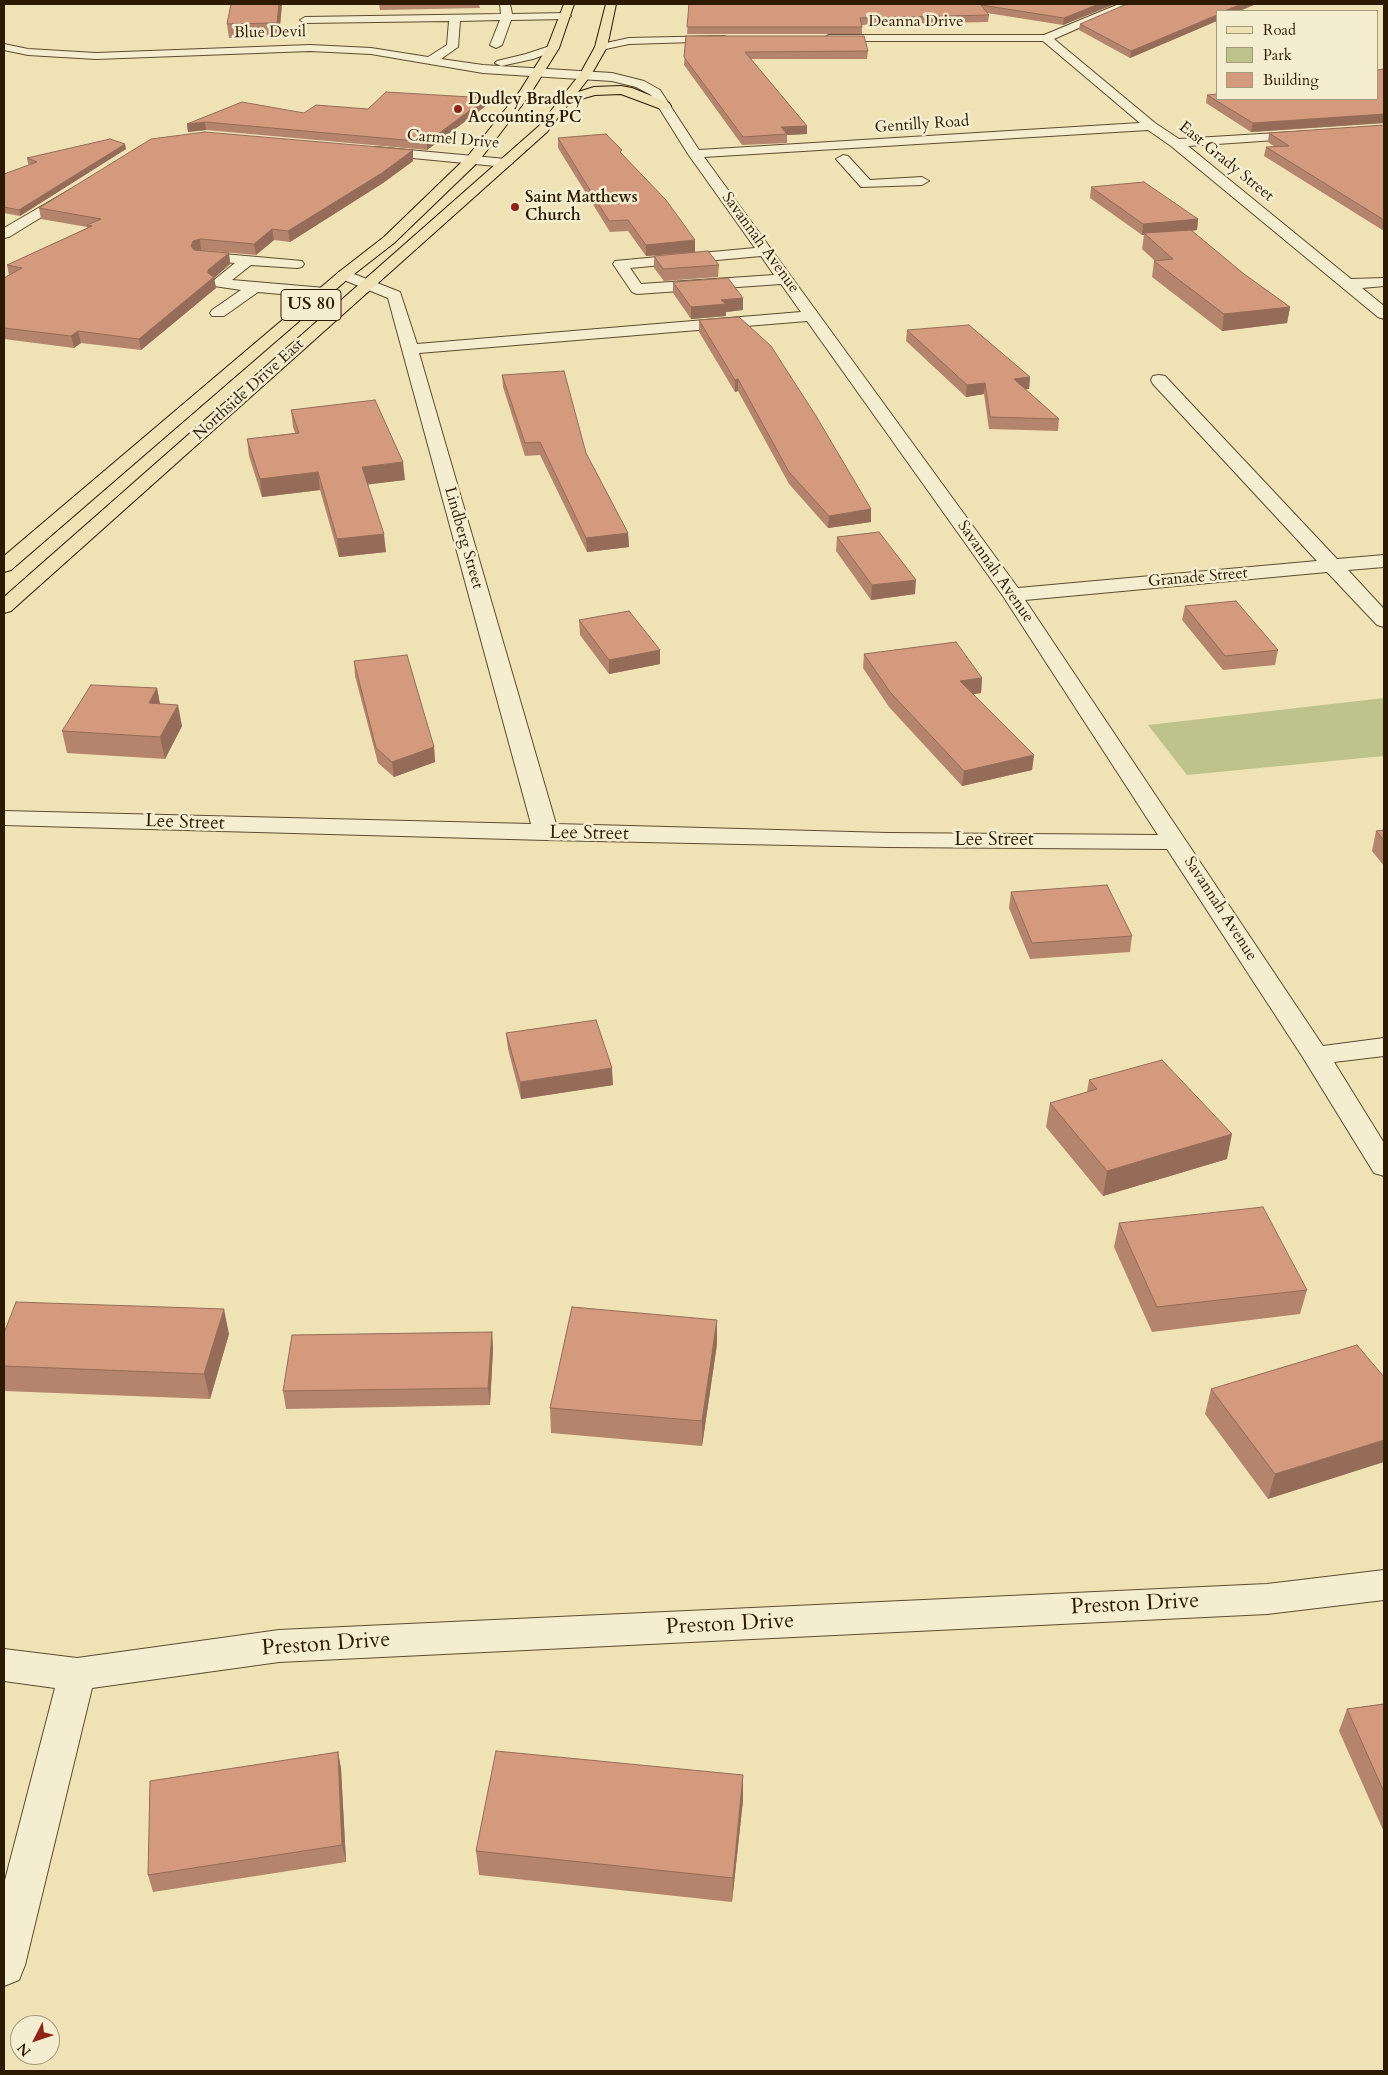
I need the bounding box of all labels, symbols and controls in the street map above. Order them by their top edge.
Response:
legend [1216,10,1378,100]
street label: Deanna Drive [868,12,964,32]
text: Road [1263,20,1296,40]
street label: Blue Devil [234,23,306,43]
text: Park [1263,45,1292,65]
text: Building [1263,70,1319,90]
place label: Dudley Bradley Accounting PC [468,90,583,128]
marker: Dudley Bradley Accounting PC [452,103,464,115]
street label: Gentilly Road [874,112,970,138]
street label: East Grady Street [1175,118,1277,206]
street label: Carmel Drive [406,126,500,154]
place label: Saint Matthews Church [525,188,638,226]
street label: Savannah Avenue [717,189,803,297]
marker: Saint Matthews Church [509,201,521,213]
road number: US 80 [281,290,341,320]
street label: Northside Drive East [190,335,308,445]
street label: Lindberg Street [439,485,487,591]
street label: Savannah Avenue [953,517,1037,627]
street label: Granade Street [1147,564,1249,592]
street label: Lee Street [145,810,225,836]
street label: Lee Street [549,822,629,846]
street label: Lee Street [954,830,1034,852]
street label: Savannah Avenue [1179,853,1261,965]
street label: Preston Drive [1070,1588,1200,1622]
street label: Preston Drive [665,1608,795,1642]
street label: Preston Drive [261,1627,391,1663]
north arrow [10,2015,60,2065]
text: N [13,2039,35,2060]

